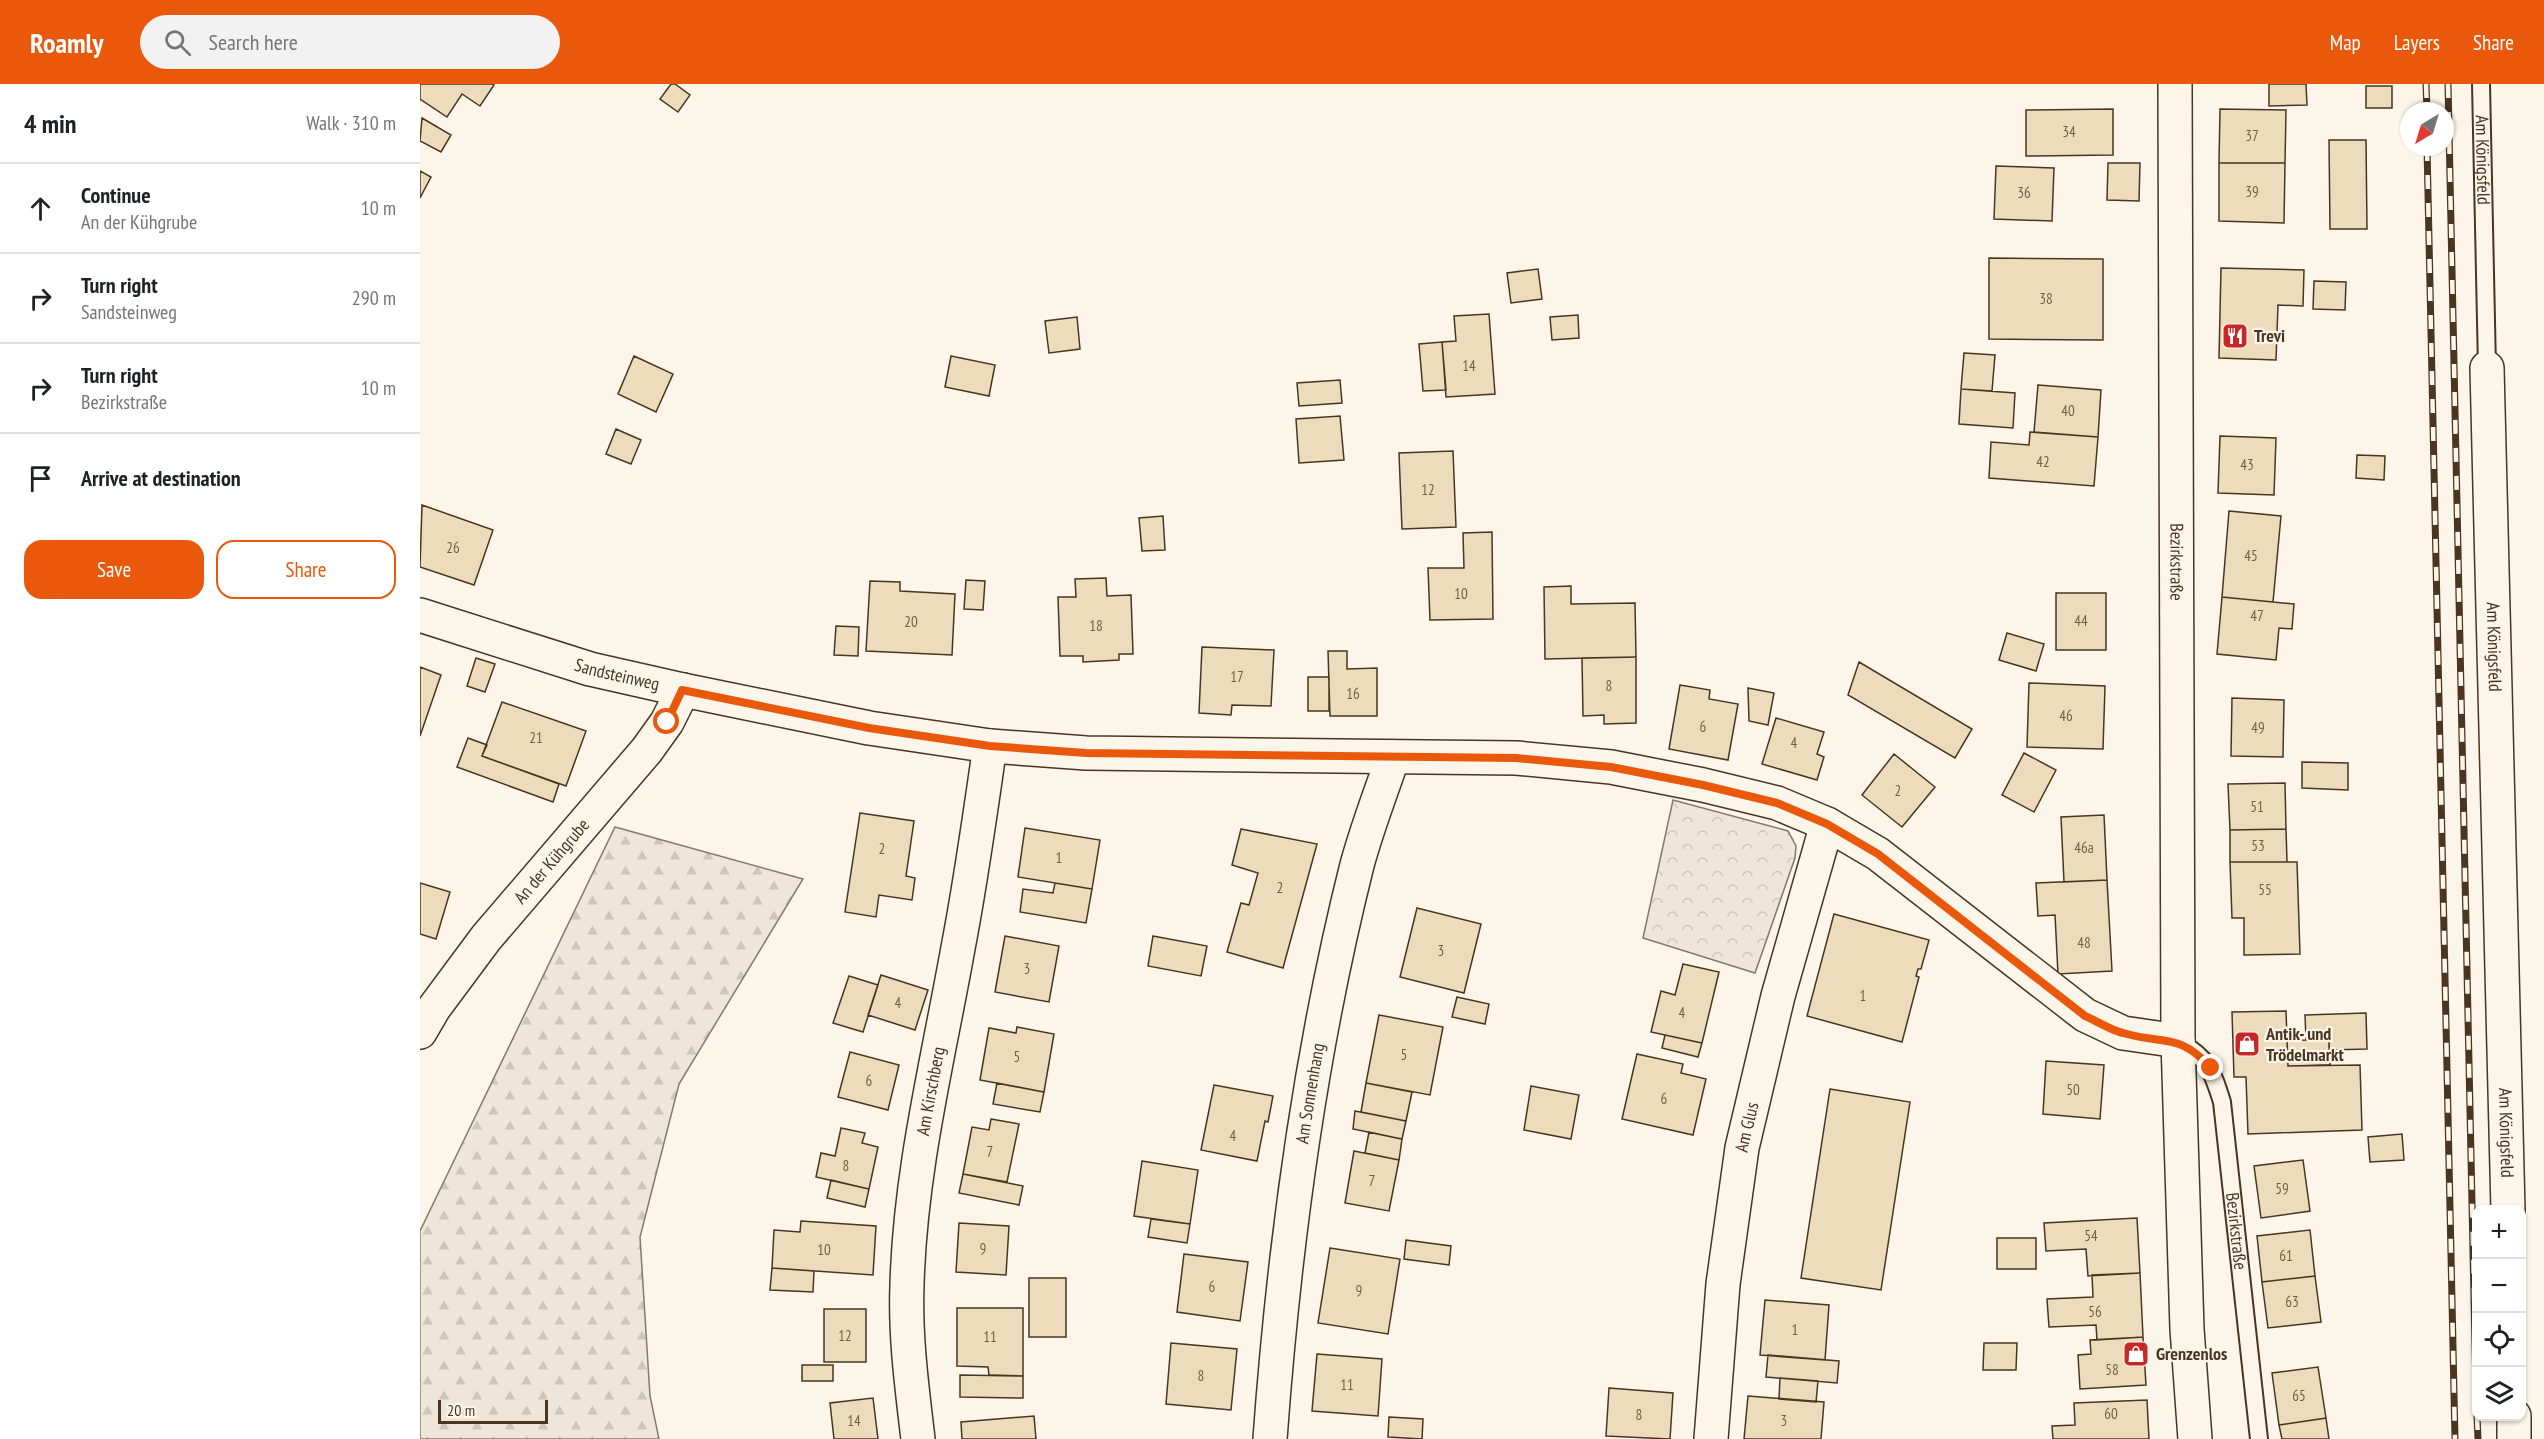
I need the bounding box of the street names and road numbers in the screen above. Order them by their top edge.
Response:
street label: Am Königsfeld [2471,115,2496,205]
street label: Bezirkstraße [2165,523,2189,601]
street label: Am Königsfeld [2482,602,2507,692]
street label: Sandsteinweg [572,653,662,695]
street label: An der Kühgrube [509,814,594,908]
street label: Am Sonnenhang [1290,1041,1329,1145]
street label: Am Kirschberg [911,1045,950,1137]
street label: Am Königsfeld [2494,1088,2519,1178]
street label: Am Glus [1730,1100,1763,1154]
street label: Bezirkstraße [2221,1191,2252,1271]

